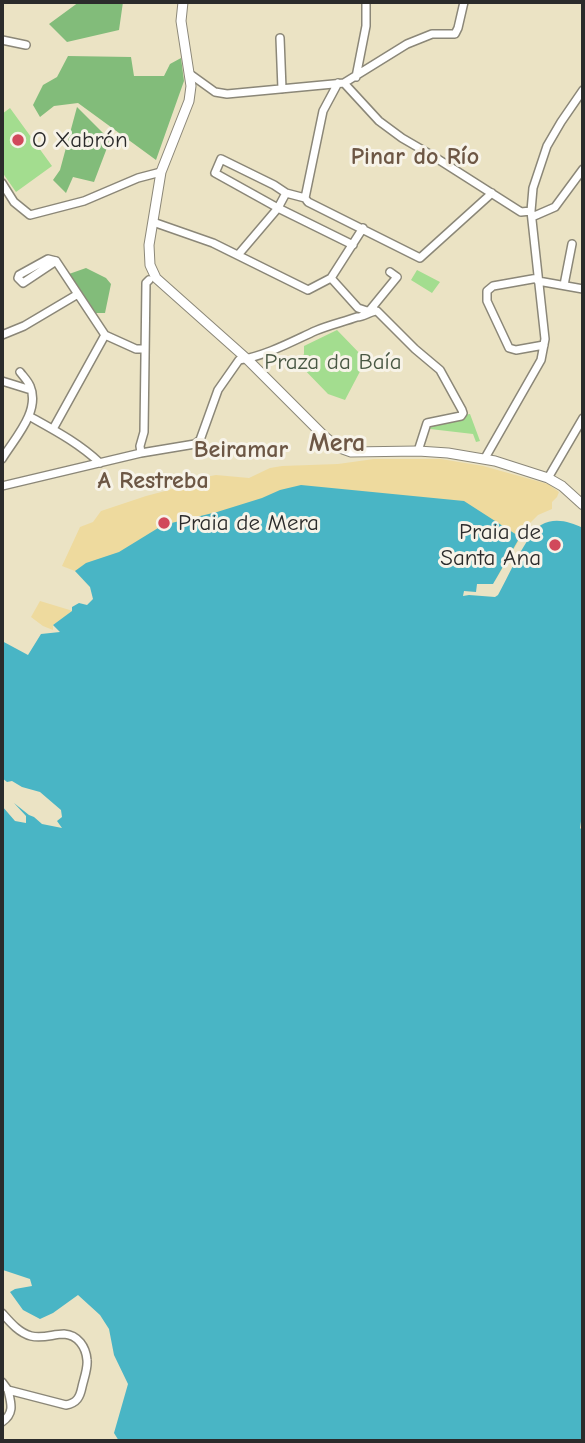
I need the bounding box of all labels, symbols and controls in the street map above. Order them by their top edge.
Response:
place label: O Xabrón [32,126,128,154]
marker: O Xabrón [10,132,26,148]
district label: Pinar do Río [351,143,479,171]
park label: Praza da Baía [264,348,402,376]
district label: Mera [309,428,365,460]
district label: Beiramar [194,436,288,464]
district label: A Restreba [97,467,209,495]
place label: Praia de Mera [178,509,319,537]
marker: Praia de Mera [156,515,172,531]
place label: Praia de Santa Ana [440,518,541,572]
marker: Praia de Santa Ana [547,537,563,553]

